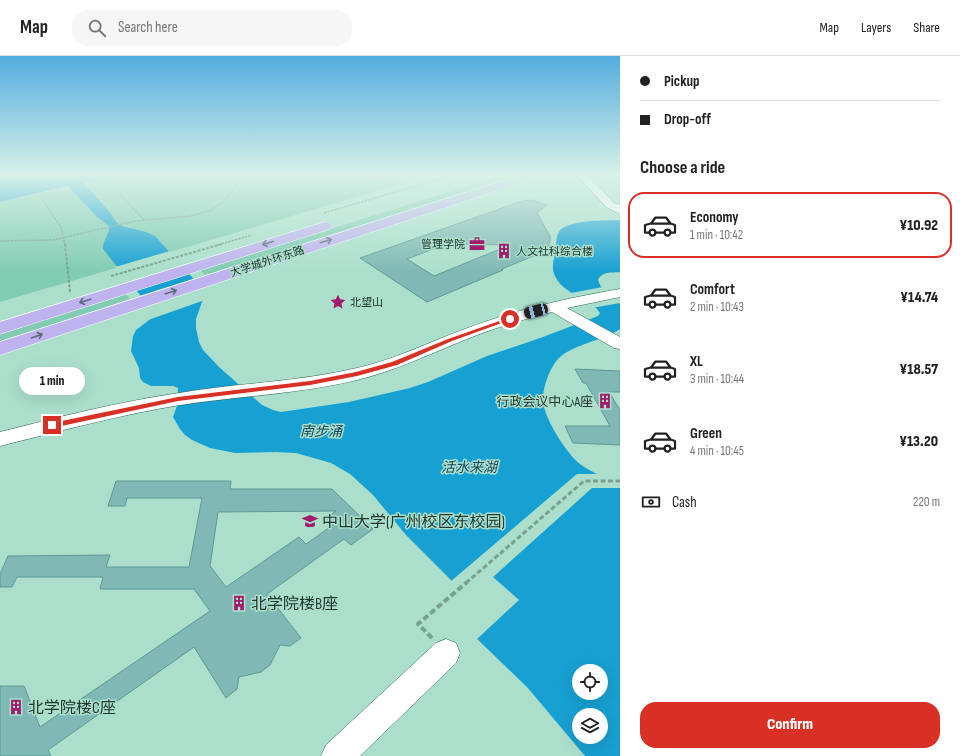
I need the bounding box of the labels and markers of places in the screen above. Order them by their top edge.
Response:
office icon: 管理学院 [468,235,486,253]
place label: 管理学院 [421,238,465,251]
building icon: 人文社科综合楼 [495,242,513,260]
place label: 人文社科综合楼 [516,245,593,258]
place icon: 北望山 [329,293,347,311]
place label: 北望山 [350,296,383,309]
building icon: 行政会议中心A座 [596,392,614,410]
place label: 行政会议中心A座 [496,394,593,410]
school or university icon: 中山大学(广州校区东校园) [301,512,319,530]
place label: 中山大学(广州校区东校园) [322,513,505,532]
building icon: 北学院楼B座 [230,594,248,612]
place label: 北学院楼B座 [251,595,338,614]
building icon: 北学院楼C座 [7,698,25,716]
place label: 北学院楼C座 [28,699,116,718]

